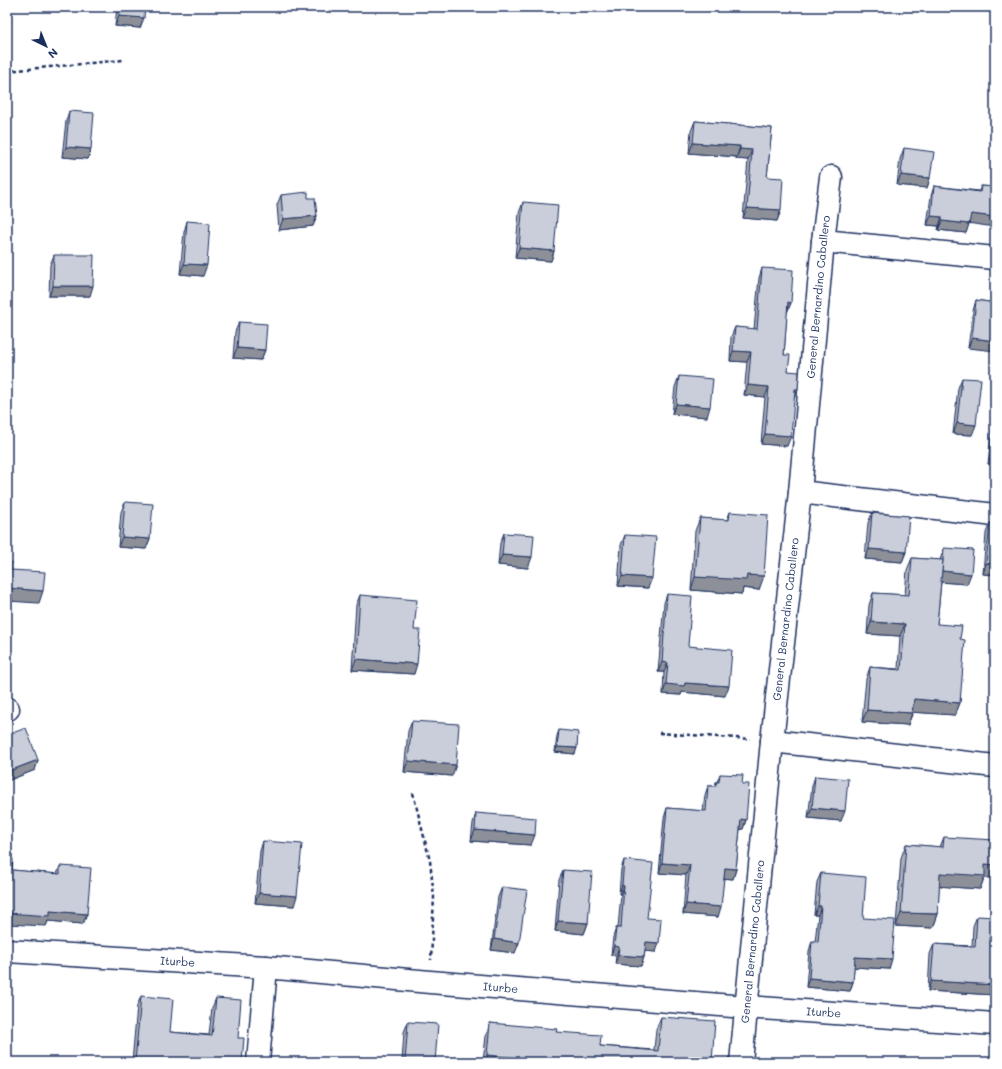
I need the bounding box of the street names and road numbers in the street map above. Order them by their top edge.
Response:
street label: General Bernardino Caballero [802,214,833,379]
street label: General Bernardino Caballero [769,537,802,701]
street label: General Bernardino Caballero [737,859,768,1024]
street label: Iturbe [160,952,196,970]
street label: Iturbe [483,978,519,996]
street label: Iturbe [806,1003,842,1021]

